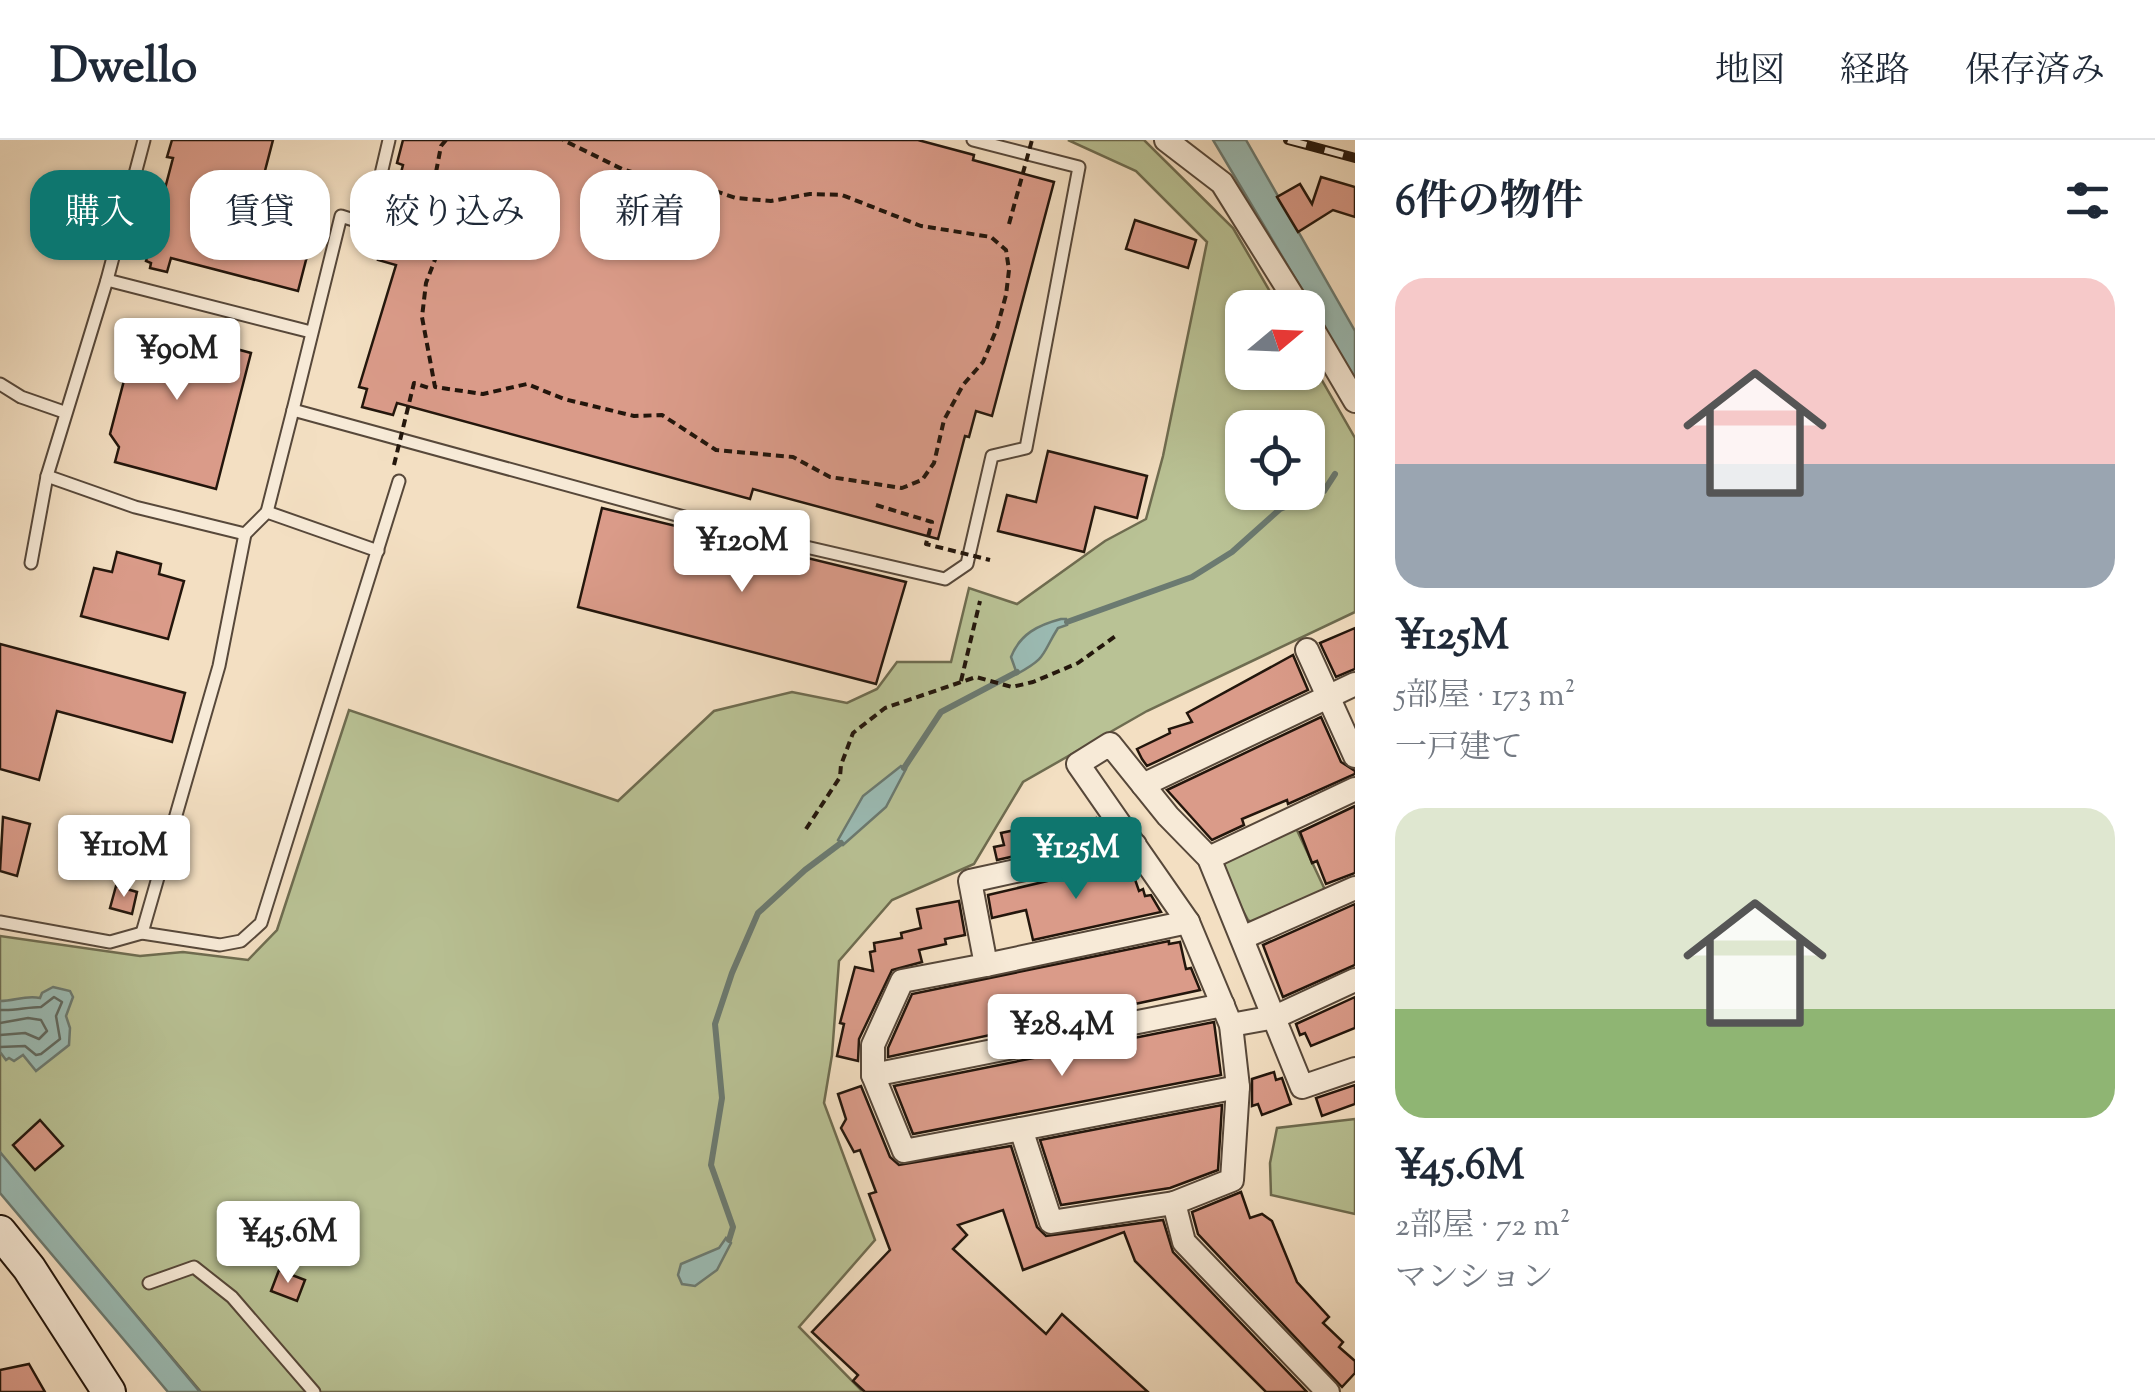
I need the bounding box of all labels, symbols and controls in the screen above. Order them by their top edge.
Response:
text: Dwello [50,35,197,104]
text: 地図 [1715,47,1785,98]
text: 経路 [1840,47,1910,98]
text: 保存済み [1965,47,2105,98]
chip: 購入 [30,170,170,260]
chip: 賃貸 [190,170,330,260]
chip: 絞り込み [350,170,560,260]
chip: 新着 [580,170,720,260]
icon: filters [2060,173,2115,228]
text: 6件の物件 [1395,174,1584,234]
north arrow [1225,290,1325,390]
map controls [1225,290,1325,510]
pin: ¥90M [118,318,236,403]
text: ¥90M [136,327,218,373]
icon: home [1665,343,1845,523]
button: locate [1225,410,1325,510]
pin: ¥120M [672,510,812,595]
text: ¥120M [696,519,788,565]
text: ¥125M [1395,608,1509,668]
text: 5部屋 · 173 m² [1395,674,1576,720]
text: 一戸建て [1395,726,1523,772]
pin: ¥110M [54,815,194,900]
pin: ¥125M [1006,817,1146,902]
text: ¥110M [80,824,168,870]
text: ¥125M [1033,826,1119,872]
icon: home [1665,873,1845,1053]
pin: ¥28.4M [981,994,1143,1079]
text: ¥28.4M [1010,1003,1114,1049]
text: ¥45.6M [1395,1138,1524,1198]
pin: ¥45.6M [207,1201,369,1286]
text: 2部屋 · 72 m² [1395,1204,1570,1250]
text: ¥45.6M [239,1210,337,1256]
text: マンション [1395,1256,1554,1302]

